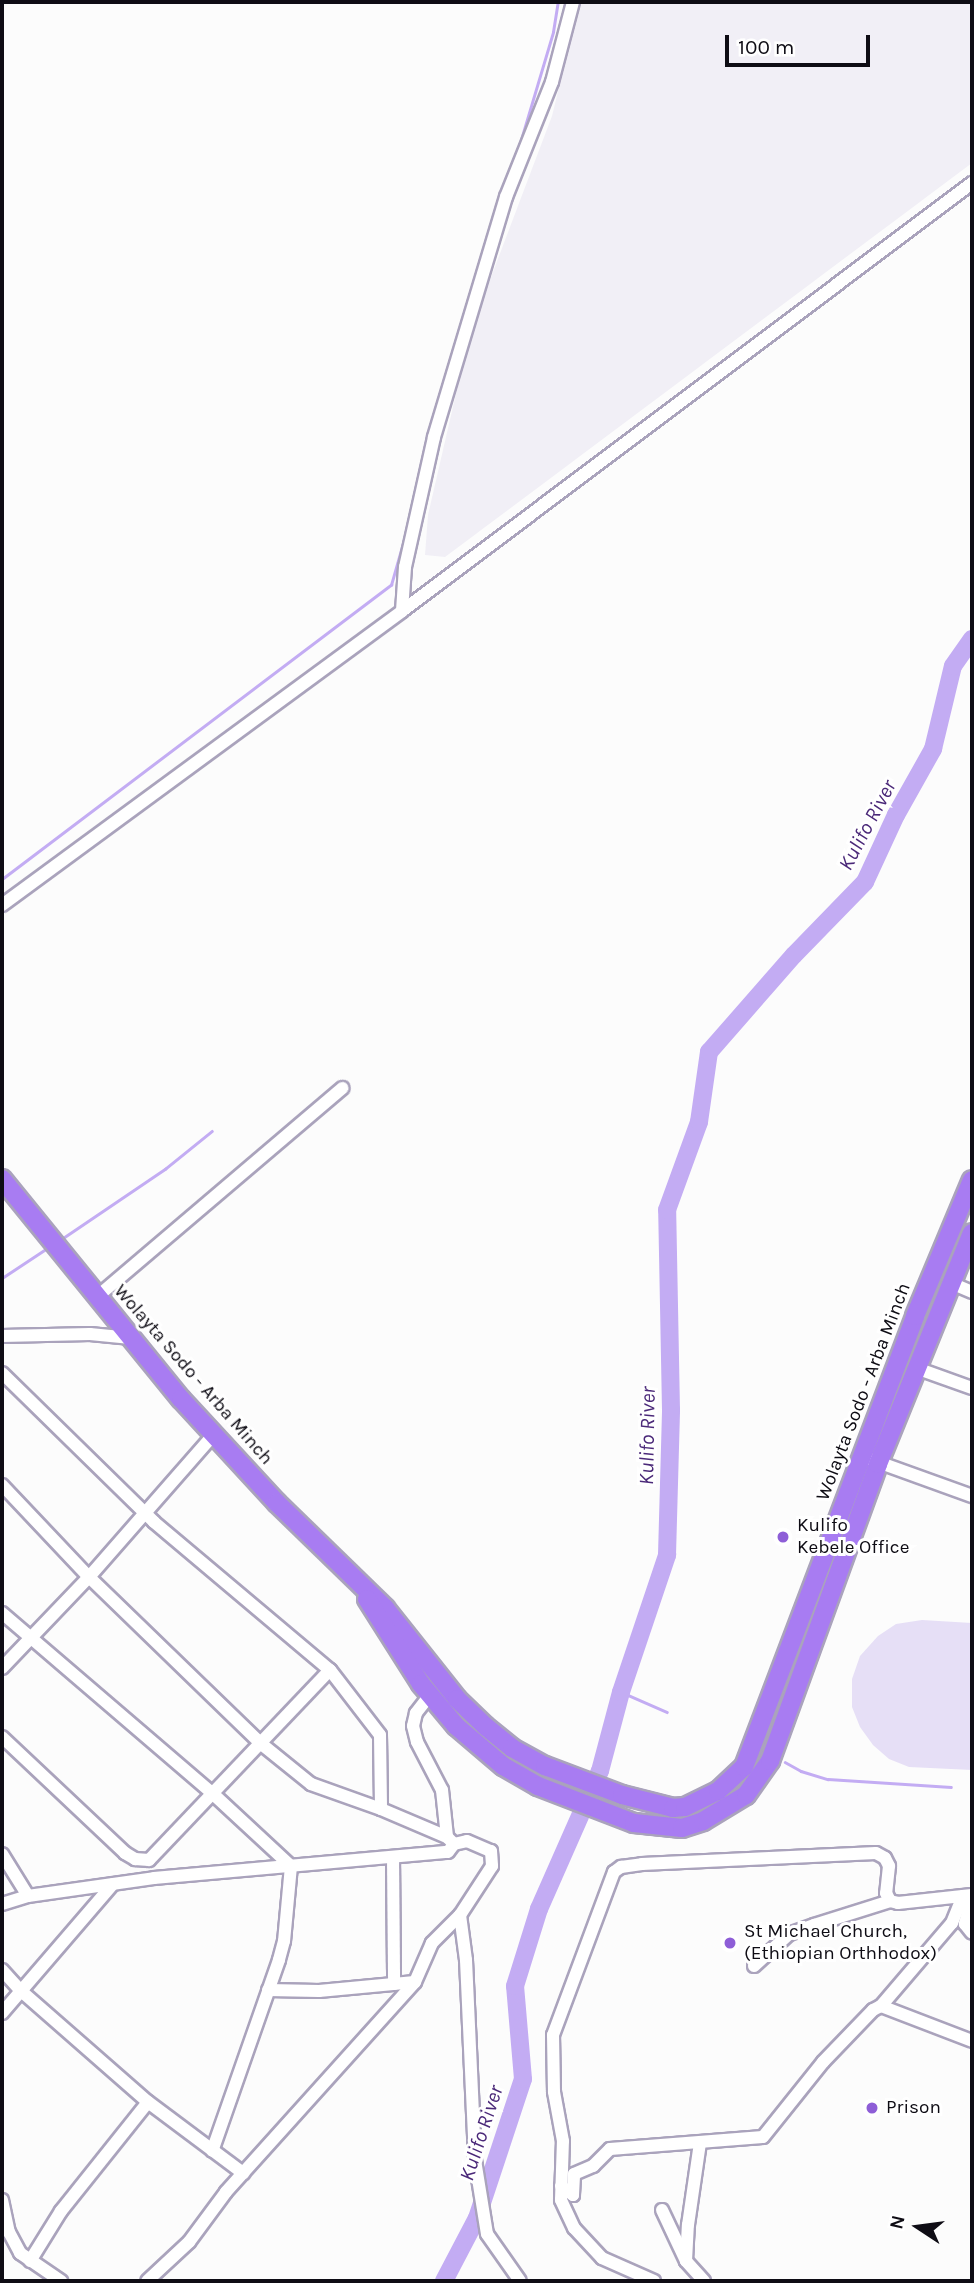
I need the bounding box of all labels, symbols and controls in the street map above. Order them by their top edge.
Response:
scale bar [729,21,874,65]
text: 100 m [738,35,795,59]
water label: Kulifo River [833,775,901,875]
street label: Wolayta Sodo - Arba Minch [109,1280,277,1470]
street label: Wolayta Sodo - Arba Minch [812,1280,916,1504]
water label: Kulifo River [634,1386,660,1486]
place label: Kulifo Kebele Office [797,1515,909,1559]
marker: Kulifo Kebele Office [775,1529,791,1545]
place label: St Michael Church, (Ethiopian Orthhodox) [744,1921,937,1965]
marker: St Michael Church, (Ethiopian Orthhodox) [722,1935,738,1951]
water label: Kulifo River [454,2082,508,2184]
place label: Prison [886,2097,941,2119]
marker: Prison [864,2100,880,2116]
north arrow [883,2192,953,2262]
text: N [885,2213,910,2231]

